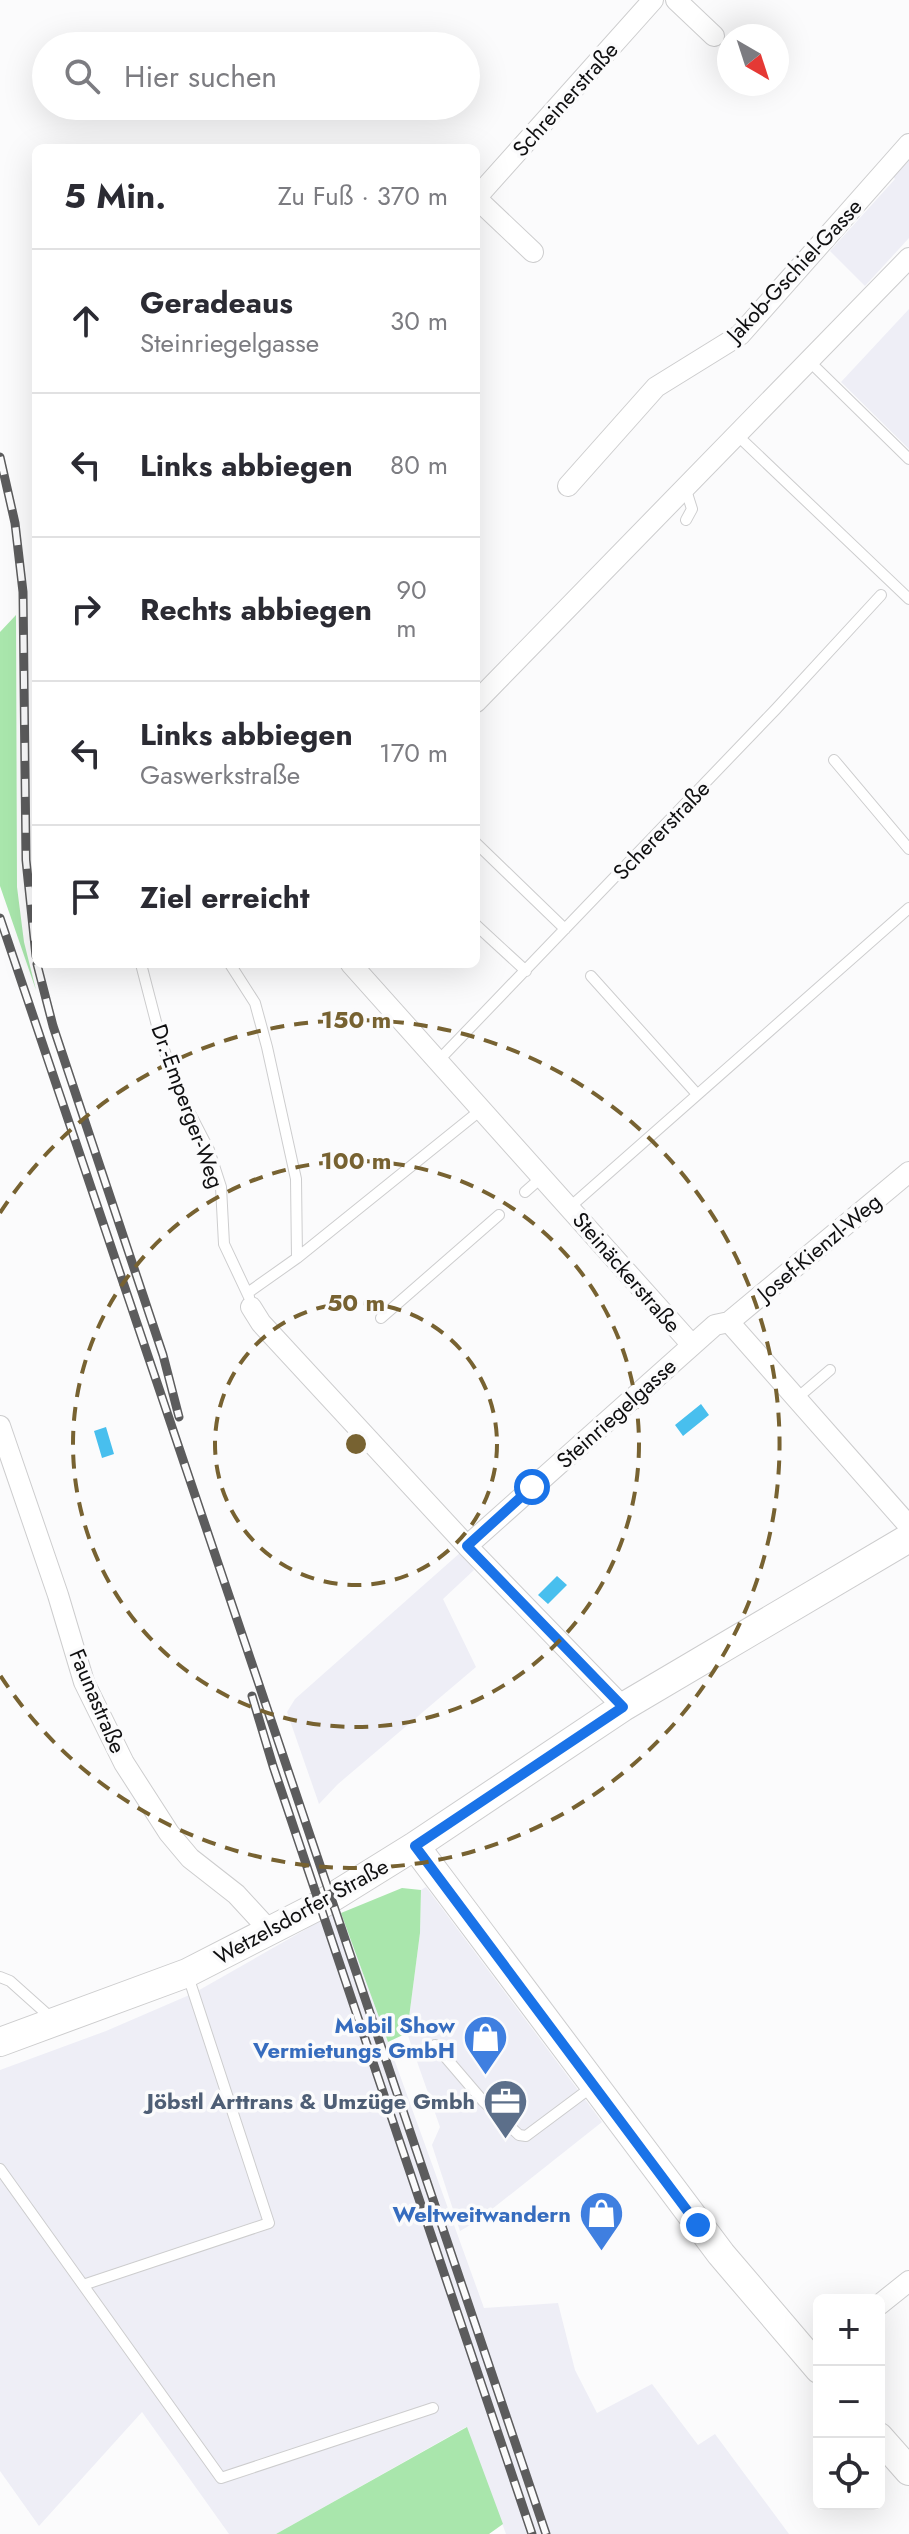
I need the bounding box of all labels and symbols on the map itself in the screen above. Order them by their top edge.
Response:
north arrow [717,24,789,96]
street label: Schreinerstraße [505,34,625,164]
street label: Jakob-Gschiel-Gasse [717,191,869,351]
street label: Schererstraße [605,773,717,887]
text: 150 m [321,1002,391,1037]
street label: Dr.-Emperger-Weg [143,1019,233,1193]
text: 100 m [321,1143,391,1178]
street label: Josef-Kienzl-Weg [748,1186,888,1310]
street label: Steinäckerstraße [565,1204,689,1340]
text: 50 m [327,1285,385,1320]
street label: Steinriegelgasse [549,1350,683,1476]
centre of rings [342,1430,370,1458]
route start [514,1469,550,1505]
street label: Faunastraße [62,1644,134,1758]
street label: Wetzelsdorfer Straße [208,1850,394,1972]
place label: Mobil Show Vermietungs GmbH [252,2009,455,2066]
shop icon: Mobil Show Vermietungs GmbH [462,2014,510,2077]
office icon: Jöbstl Arttrans & Umzüge Gmbh [482,2077,530,2140]
place label: Jöbstl Arttrans & Umzüge Gmbh [143,2085,475,2117]
shop icon: Weltweitwandern [578,2190,626,2253]
place label: Weltweitwandern [393,2198,571,2230]
route end [680,2207,716,2243]

